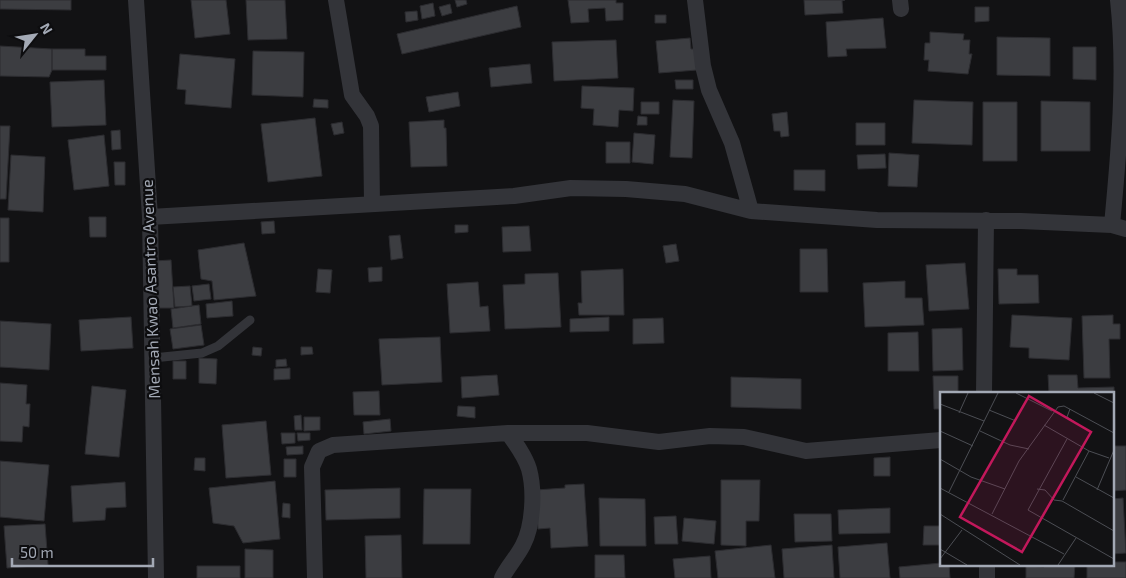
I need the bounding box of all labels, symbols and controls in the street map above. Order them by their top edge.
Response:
north arrow [10,10,60,60]
text: N [37,20,57,37]
street label: Mensah Kwao Asantro Avenue [137,179,163,399]
inset map [940,392,1114,566]
scale bar [12,536,154,568]
text: 50 m [20,543,54,561]

